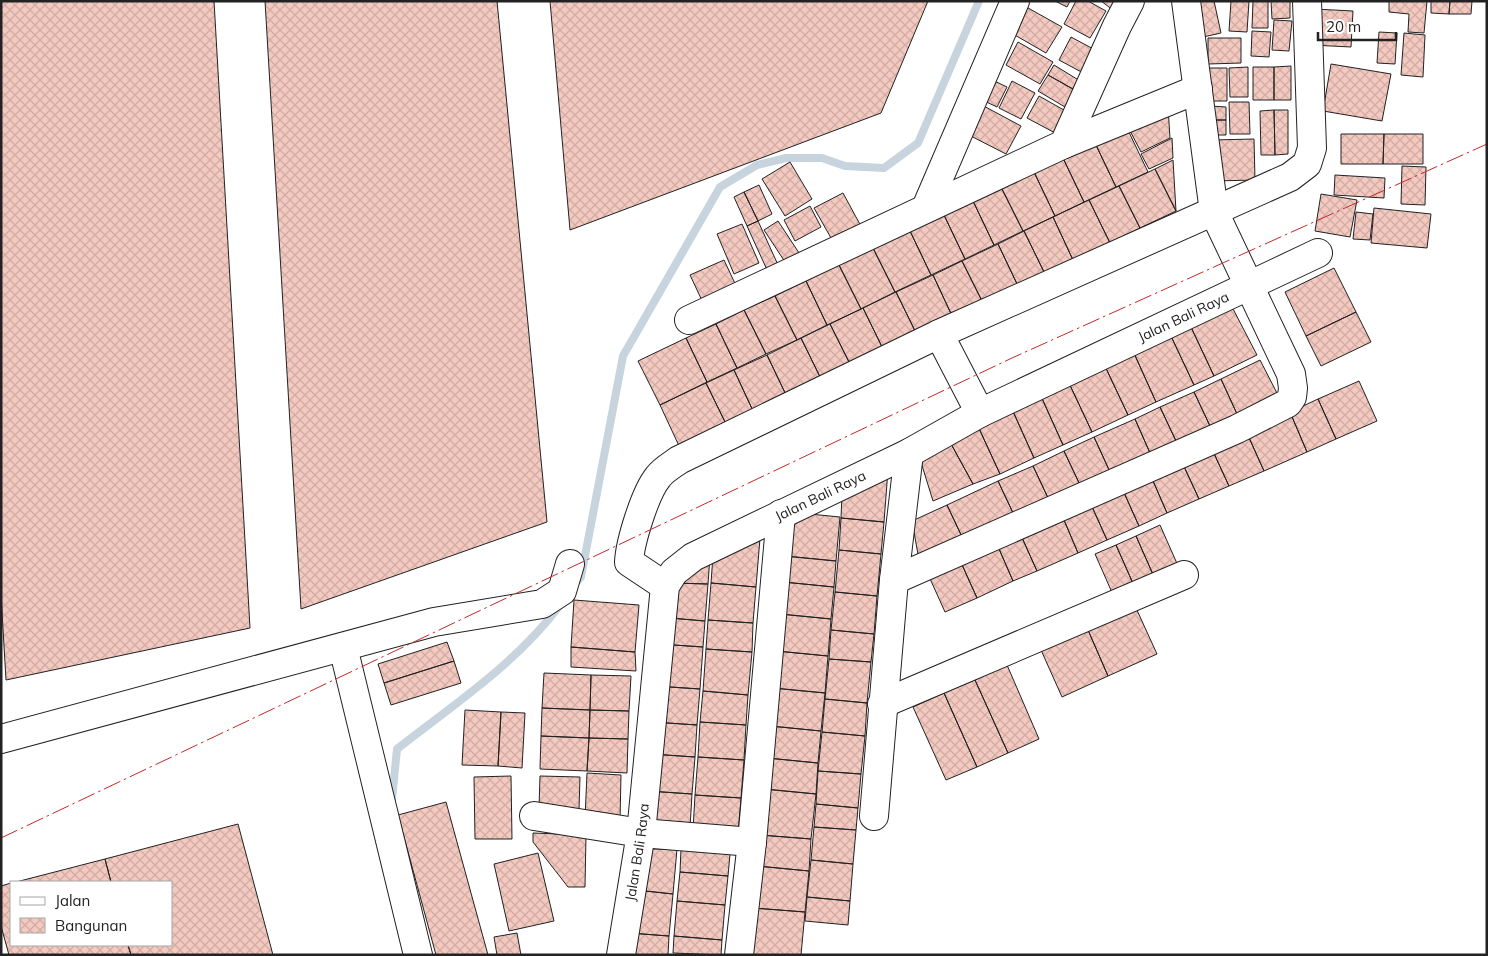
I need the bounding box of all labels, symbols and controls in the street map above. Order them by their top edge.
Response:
scale bar [1318,10,1396,42]
text: 20 m [1326,17,1361,36]
street label: Jalan Bali Raya [1135,287,1232,346]
street label: Jalan Bali Raya [772,466,869,525]
street label: Jalan Bali Raya [621,803,653,902]
legend [10,881,172,946]
text: Jalan [55,891,90,910]
text: Bangunan [55,916,127,935]

